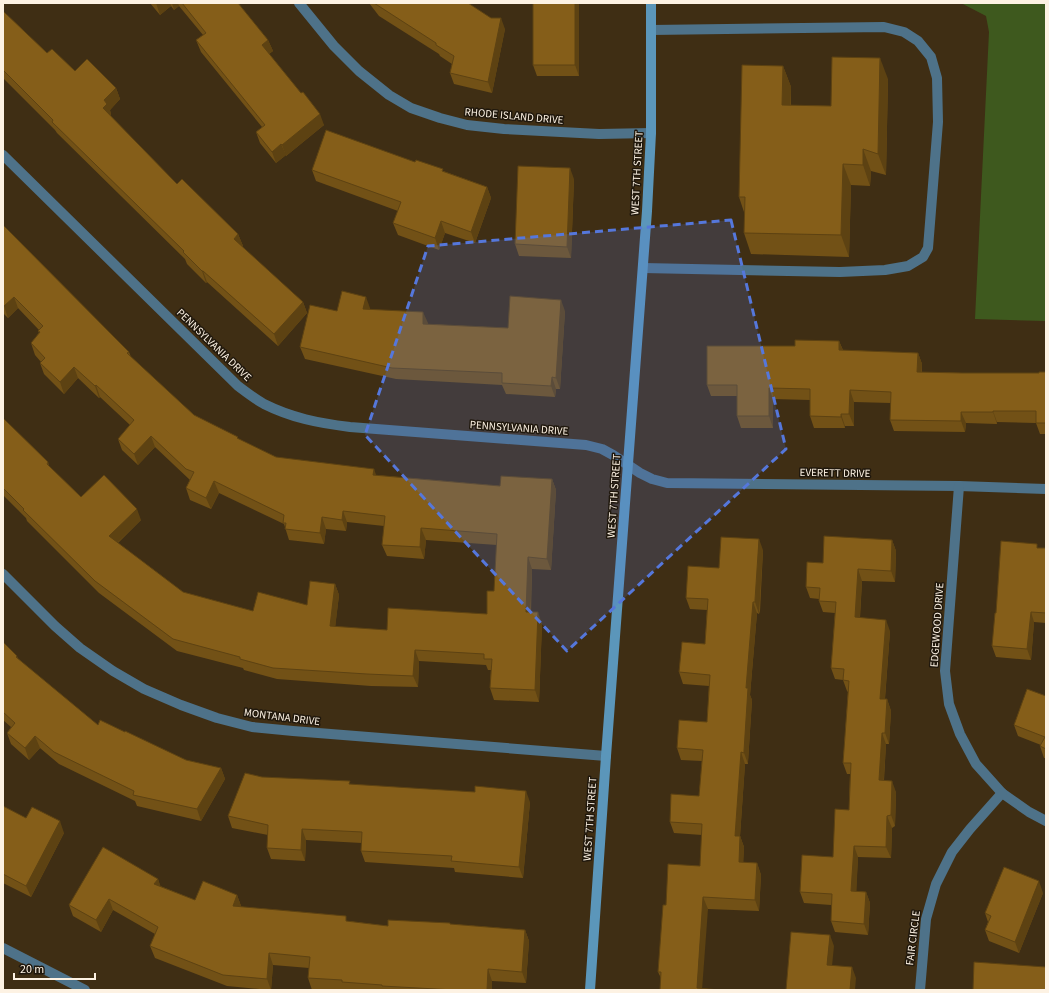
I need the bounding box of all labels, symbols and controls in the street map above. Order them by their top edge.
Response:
street label: RHODE ISLAND DRIVE [464,104,564,128]
street label: WEST 7TH STREET [627,130,647,215]
street label: PENNSYLVANIA DRIVE [173,305,255,385]
street label: PENNSYLVANIA DRIVE [469,417,569,439]
street label: WEST 7TH STREET [604,453,624,539]
street label: EVERETT DRIVE [800,465,871,481]
street label: EDGEWOOD DRIVE [927,582,947,668]
street label: MONTANA DRIVE [243,705,321,729]
street label: WEST 7TH STREET [580,776,600,862]
street label: FAIR CIRCLE [902,909,924,966]
scale bar [14,955,95,981]
text: 20 m [20,961,44,978]

